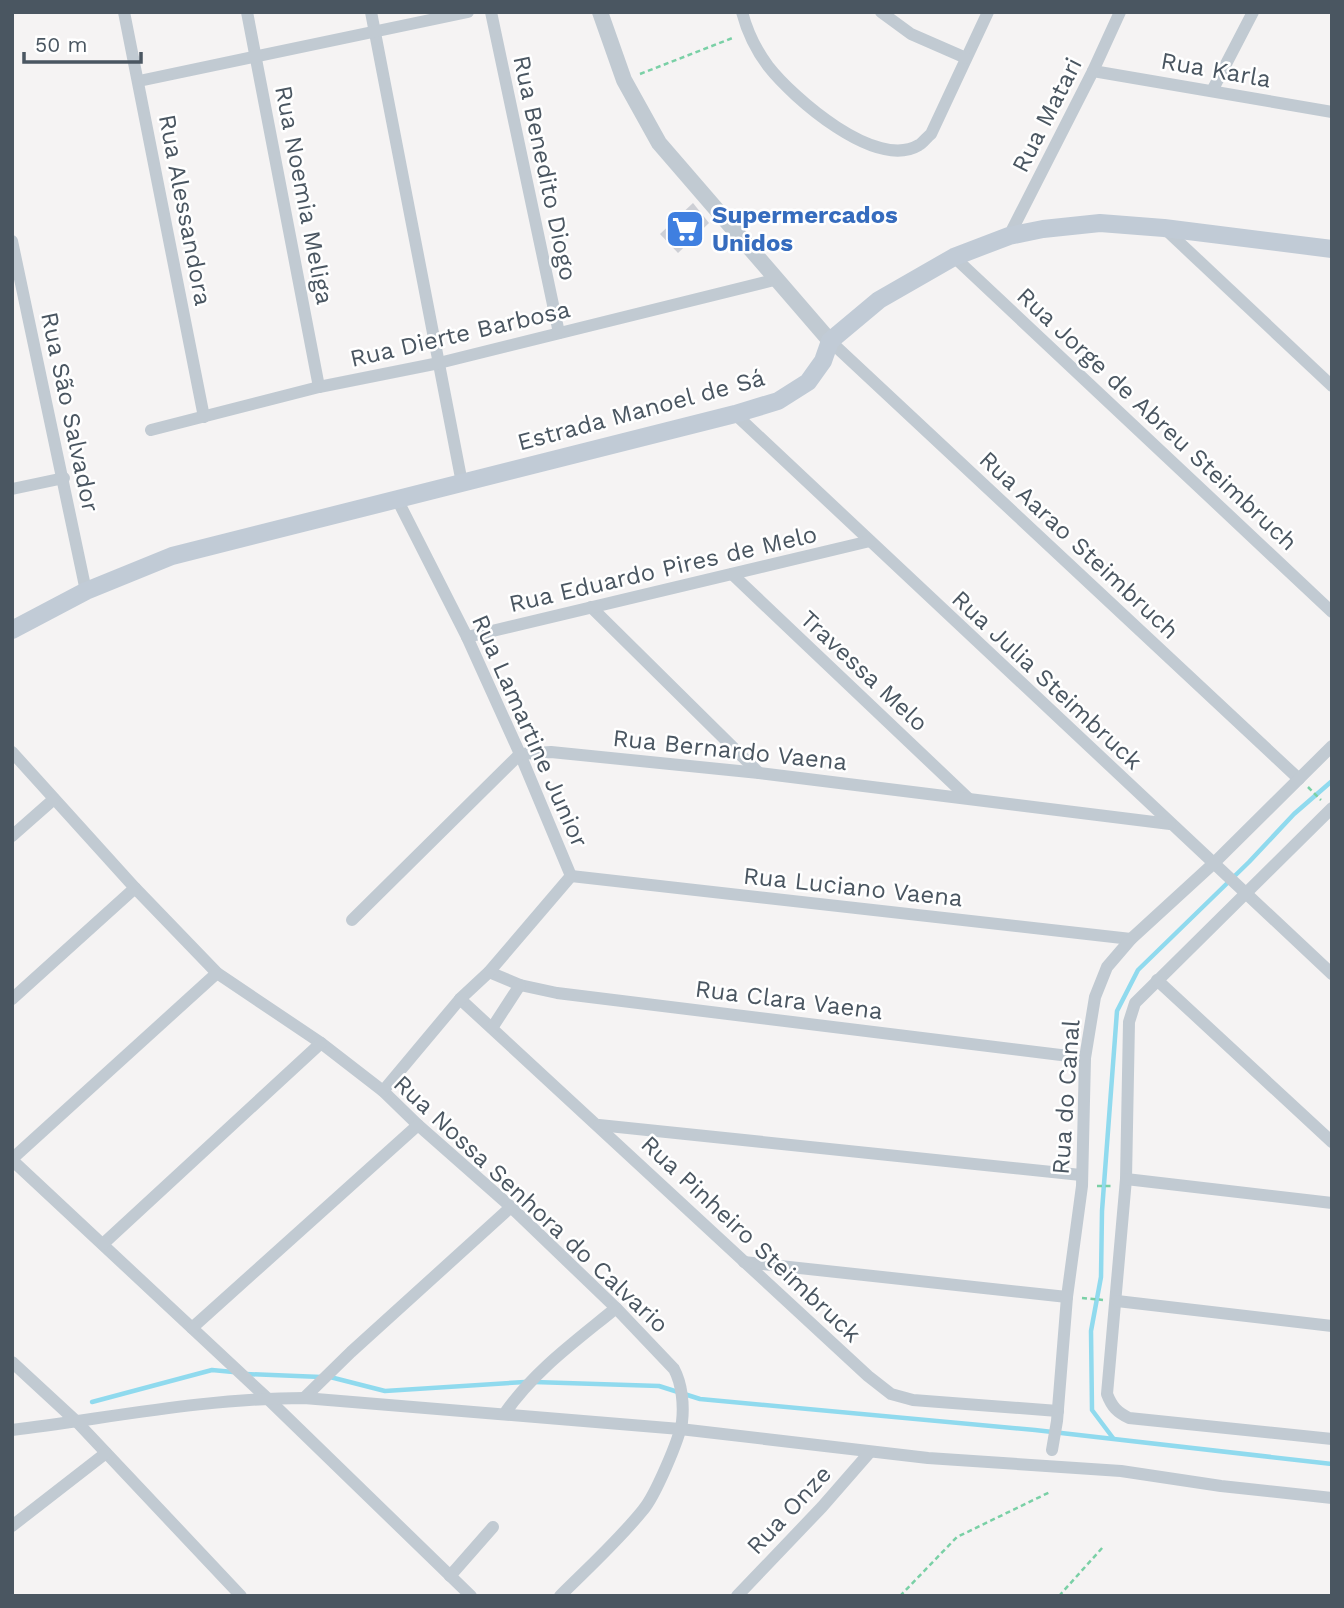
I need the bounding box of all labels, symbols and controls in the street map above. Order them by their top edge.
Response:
scale bar [24,21,142,65]
text: 50 m [35,32,87,57]
street label: Rua Karla [1159,47,1273,93]
street label: Rua Benedito Diogo [507,53,583,283]
street label: Rua Matari [1006,53,1088,177]
street label: Rua Noemia Meliga [269,83,339,307]
street label: Rua Alessandora [153,112,217,308]
place label: Supermercados Unidos [712,201,898,257]
supermarket icon: Supermercados Unidos [664,208,706,250]
street label: Rua Jorge de Abreu Steimbruch [1011,282,1303,556]
street label: Rua Dierte Barbosa [347,295,573,373]
street label: Rua São Salvador [35,310,105,515]
street label: Estrada Manoel de Sá [514,363,768,457]
street label: Rua Aarao Steimbruch [974,445,1184,645]
street label: Rua Eduardo Pires de Melo [506,520,820,618]
street label: Rua Julia Steimbruck [946,585,1148,776]
street label: Travessa Melo [794,605,934,737]
street label: Rua Lamartine Junior [466,610,594,852]
street label: Rua Bernardo Vaena [611,724,849,776]
street label: Rua Luciano Vaena [742,862,964,912]
street label: Rua Clara Vaena [694,975,884,1025]
street label: Rua do Canal [1047,1018,1085,1175]
street label: Rua Nossa Senhora do Calvario [388,1069,674,1339]
street label: Rua Pinheiro Steimbruck [635,1130,867,1348]
street label: Rua Onze [741,1460,837,1560]

